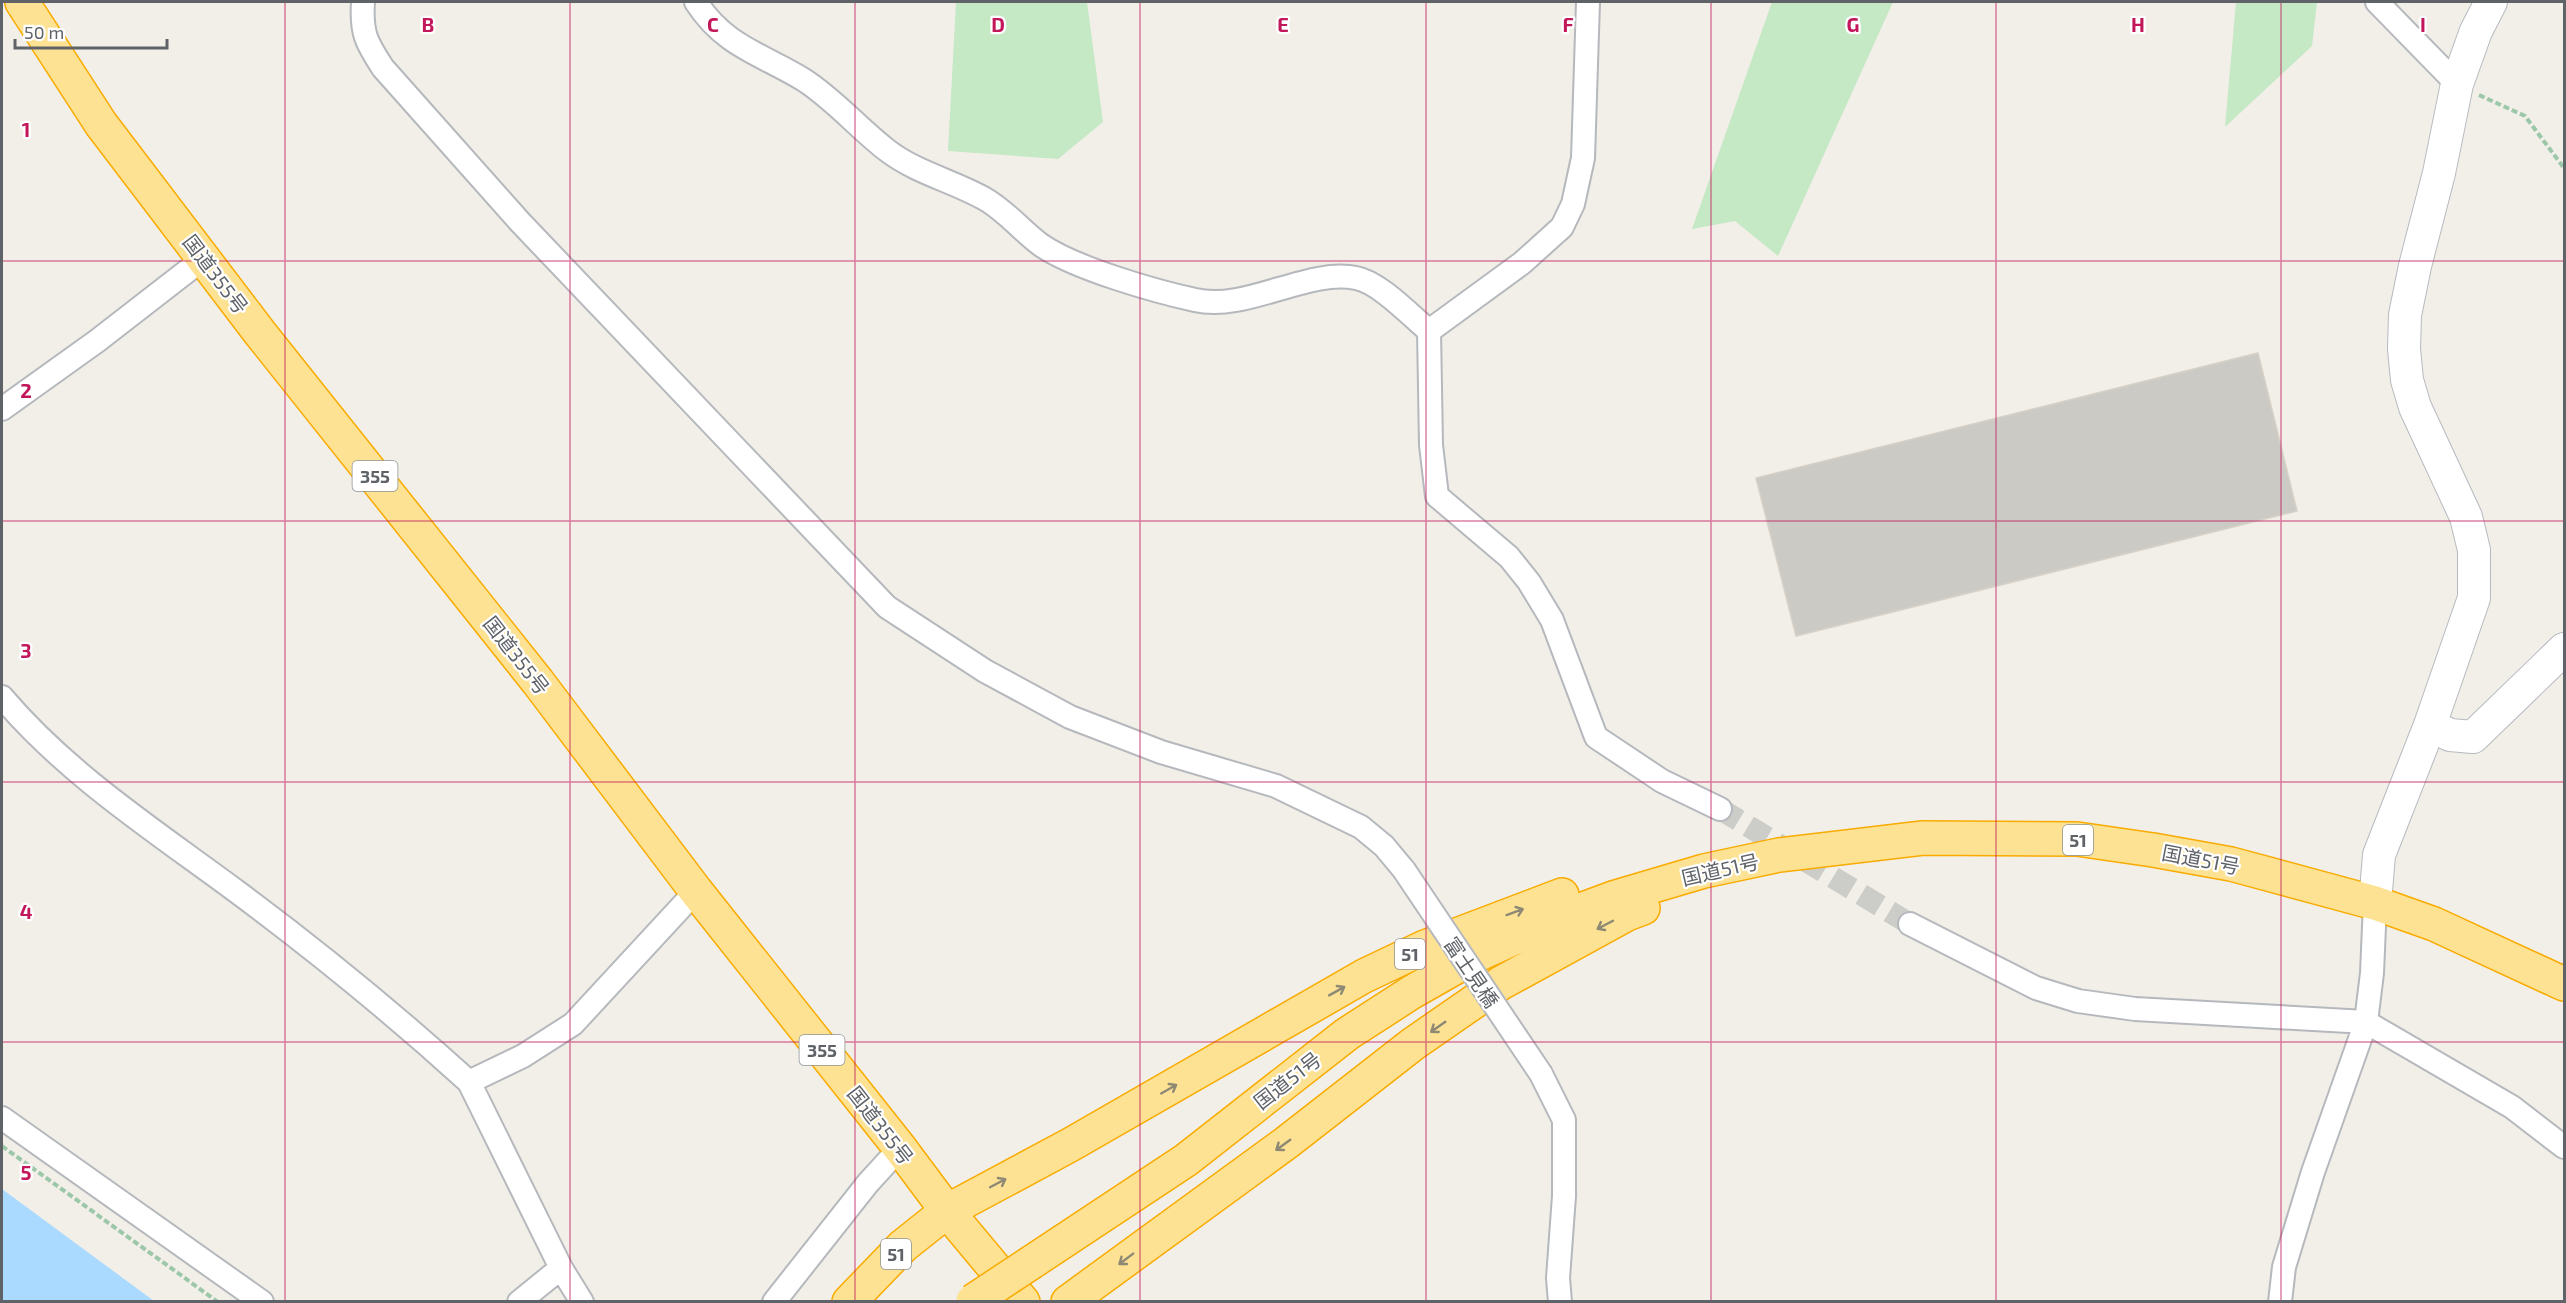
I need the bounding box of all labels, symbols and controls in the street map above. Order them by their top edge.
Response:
scale bar [15,12,166,50]
text: B [422,12,434,36]
text: C [707,12,719,36]
text: D [991,12,1005,36]
text: E [1277,12,1289,36]
text: F [1562,12,1574,36]
text: G [1847,12,1859,36]
text: H [2131,12,2145,36]
text: I [2420,12,2426,36]
text: 50 m [24,21,64,43]
text: 1 [22,117,30,141]
street label: 国道355号 [179,230,253,318]
text: 2 [20,378,32,402]
road number: 355 [352,461,398,491]
street label: 国道355号 [479,611,555,699]
text: 3 [20,638,32,662]
road number: 51 [2063,825,2093,855]
street label: 国道51号 [2160,840,2242,878]
street label: 国道51号 [1679,848,1761,890]
text: 4 [20,899,33,923]
one-way arrow [1506,906,1524,917]
one-way arrow [1597,919,1614,931]
street label: 富士見橋 [1440,932,1504,1012]
road number: 51 [1395,939,1425,969]
one-way arrow [1328,985,1346,996]
one-way arrow [1431,1021,1447,1033]
road number: 355 [800,1035,844,1065]
street label: 国道51号 [1249,1046,1325,1114]
street label: 国道355号 [843,1081,919,1169]
one-way arrow [1160,1083,1177,1095]
one-way arrow [1276,1139,1292,1151]
text: 5 [20,1160,32,1184]
one-way arrow [989,1177,1007,1188]
road number: 51 [881,1239,911,1269]
one-way arrow [1118,1253,1134,1266]

